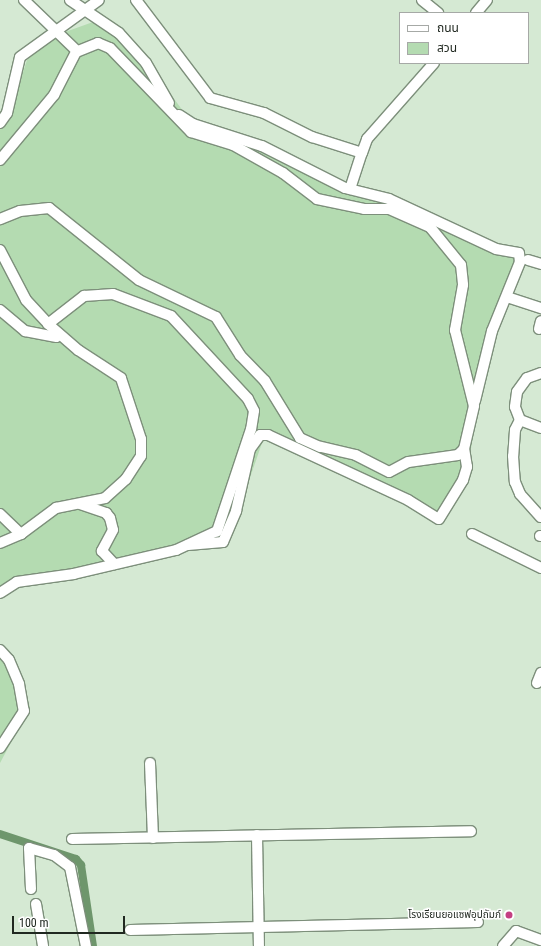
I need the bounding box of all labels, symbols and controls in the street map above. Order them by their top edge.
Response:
legend [399,12,529,64]
text: ถนน [437,21,459,35]
text: สวน [437,41,457,55]
scale bar [14,908,127,934]
place label: โรงเรียนยอแซฟอุปถัมภ์ [408,909,501,921]
marker: โรงเรียนยอแซฟอุปถัมภ์ [504,910,514,920]
text: 100 m [19,916,49,930]

